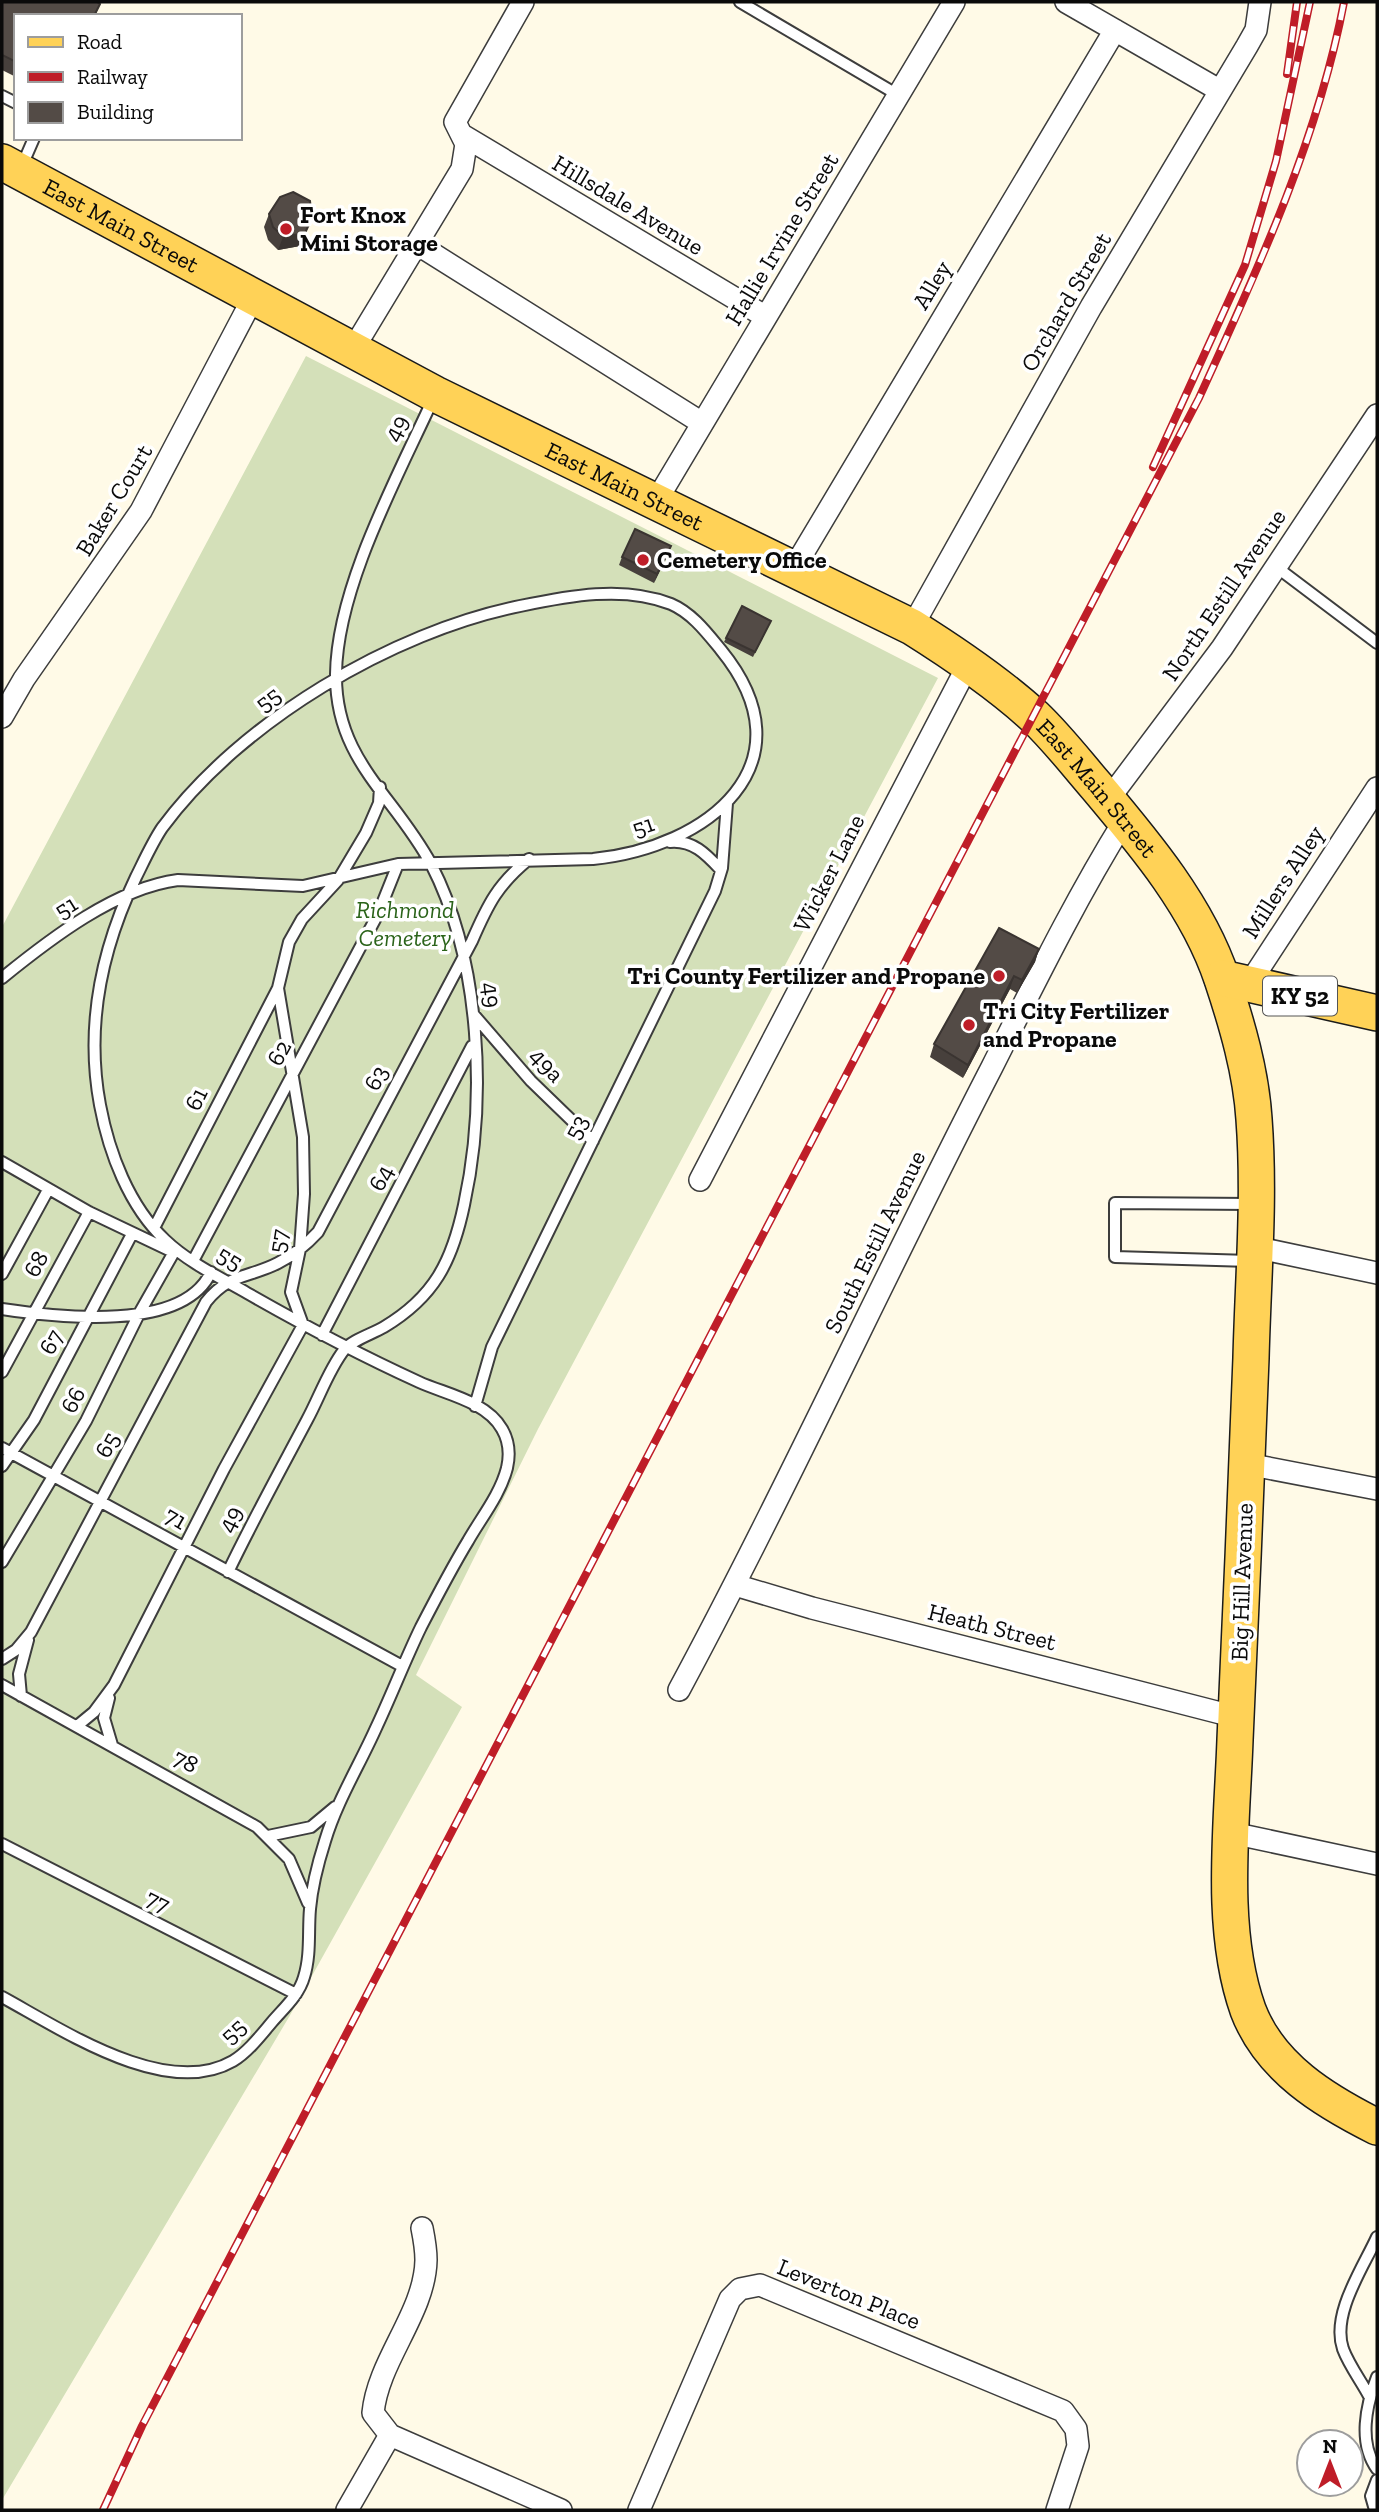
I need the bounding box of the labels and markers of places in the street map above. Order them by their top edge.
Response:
place label: Fort Knox Mini Storage [300,200,438,257]
marker: Fort Knox Mini Storage [278,221,294,237]
place label: Cemetery Office [657,545,827,574]
marker: Cemetery Office [635,552,651,568]
place label: Tri County Fertilizer and Propane [627,961,985,990]
marker: Tri County Fertilizer and Propane [991,968,1007,984]
place label: Tri City Fertilizer and Propane [983,996,1170,1053]
marker: Tri City Fertilizer and Propane [961,1017,977,1033]

